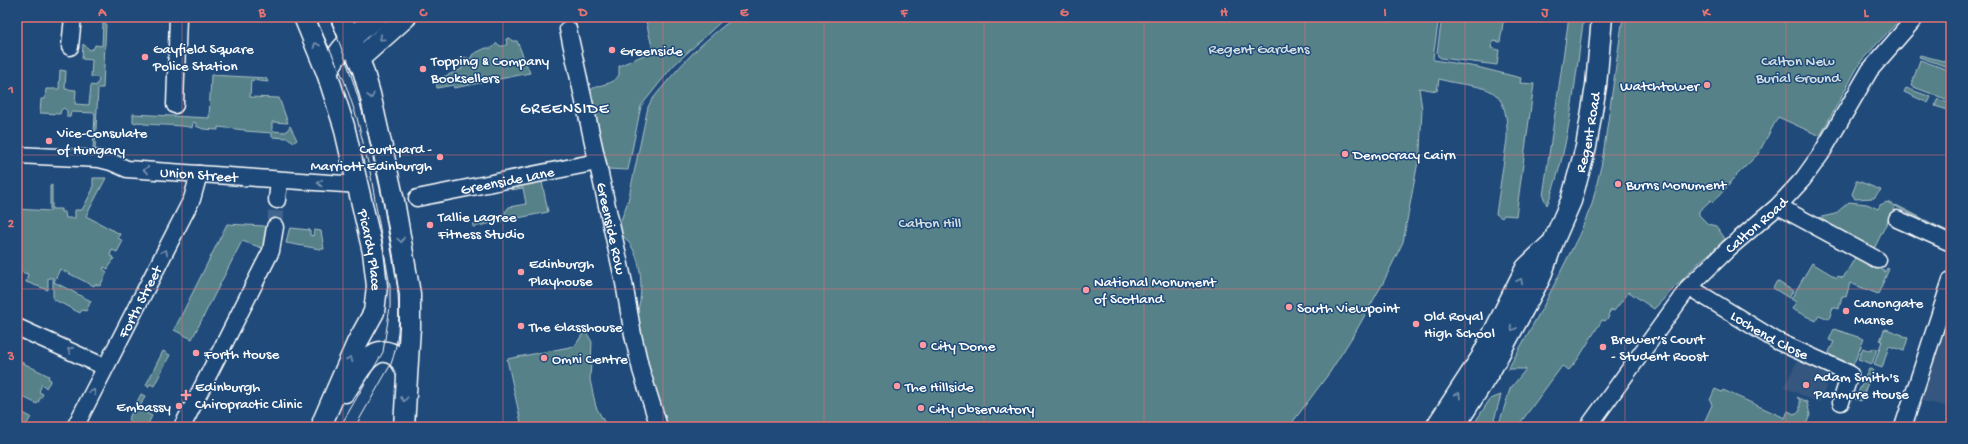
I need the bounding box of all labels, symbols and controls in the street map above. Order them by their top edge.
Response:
text: A [97,6,107,21]
text: B [258,6,267,21]
text: C [418,6,428,21]
text: D [578,6,588,21]
text: E [740,6,749,21]
text: F [900,6,909,21]
text: G [1060,6,1069,21]
text: H [1220,6,1228,21]
text: I [1383,6,1387,21]
text: J [1541,6,1550,21]
text: K [1701,6,1711,21]
text: L [1864,6,1870,21]
one-way arrow [379,33,387,40]
place label: Gayfield Square Police Station [152,41,254,76]
one-way arrow [313,41,321,49]
park label: Regent Gardens [1209,41,1310,59]
place label: Greenside [620,43,683,61]
marker: Greenside [607,45,617,55]
marker: Gayfield Square Police Station [140,52,150,62]
place label: Topping & Company Booksellers [430,53,550,88]
park label: Calton New Burial Ground [1755,53,1841,88]
marker: Topping & Company Booksellers [418,64,428,74]
place label: Watchtower [1620,78,1701,96]
marker: Watchtower [1702,80,1712,90]
text: 1 [7,83,14,98]
street label: Regent Road [1572,90,1606,175]
one-way arrow [366,93,374,99]
district label: GREENSIDE [520,101,610,120]
place label: Vice-Consulate of Hungary [56,125,148,160]
marker: Vice-Consulate of Hungary [44,136,54,146]
place label: Courtyard - Marriott Edinburgh [310,141,432,176]
place label: Democracy Cairn [1352,147,1456,165]
marker: Democracy Cairn [1340,149,1350,159]
marker: Courtyard - Marriott Edinburgh [435,152,445,162]
street label: Union Street [159,164,240,188]
street label: Greenside Lane [459,164,556,200]
one-way arrow [143,166,149,175]
place label: Burns Monument [1625,177,1728,195]
one-way arrow [317,179,323,187]
marker: Burns Monument [1613,179,1623,189]
street label: Greenside Row [591,181,629,277]
street label: Calton Road [1722,193,1793,258]
street label: Picardy Place [352,207,384,292]
place label: Tallie Lagree Fitness Studio [437,209,525,244]
park label: Calton Hill [899,215,961,233]
text: 2 [8,217,15,232]
marker: Tallie Lagree Fitness Studio [425,220,435,230]
one-way arrow [396,237,405,243]
one-way arrow [160,249,168,256]
place label: Edinburgh Playhouse [528,256,594,291]
street label: Forth Street [115,262,168,342]
marker: Edinburgh Playhouse [516,267,526,277]
place label: National Monument of Scotland [1094,274,1217,309]
one-way arrow [1515,277,1523,285]
marker: National Monument of Scotland [1081,285,1091,295]
place label: Canongate Manse [1854,295,1923,330]
place label: South Viewpoint [1297,300,1401,318]
marker: South Viewpoint [1284,302,1294,312]
marker: Canongate Manse [1841,306,1851,316]
place label: Old Royal High School [1424,308,1495,343]
street label: Lochend Close [1727,308,1811,365]
place label: The Glasshouse [528,319,623,337]
marker: Old Royal High School [1411,319,1421,329]
marker: The Glasshouse [516,321,526,331]
one-way arrow [1511,324,1518,331]
place label: Brewer’s Court - Student Roost [1610,331,1710,366]
place label: City Dome [931,338,996,356]
marker: City Dome [918,340,928,350]
marker: Brewer’s Court - Student Roost [1598,342,1608,352]
place label: Forth House [203,346,279,364]
one-way arrow [66,347,73,355]
marker: Forth House [191,348,201,358]
text: 3 [7,350,15,365]
place label: Omni Centre [552,351,628,369]
marker: Omni Centre [539,353,549,363]
one-way arrow [345,356,353,364]
place label: Adam Smith's Panmure House [1813,369,1909,404]
place label: Edinburgh Chiropractic Clinic [195,379,303,414]
place label: The Hillside [904,379,974,397]
marker: Adam Smith's Panmure House [1801,380,1811,390]
marker: The Hillside [892,381,902,391]
one-way arrow [88,389,95,396]
marker: Edinburgh Chiropractic Clinic [180,389,192,401]
one-way arrow [1453,392,1461,399]
one-way arrow [400,396,409,402]
place label: Embassy [116,399,172,417]
marker: Embassy [174,401,184,411]
place label: City Observatory [929,401,1035,419]
marker: City Observatory [916,403,926,413]

